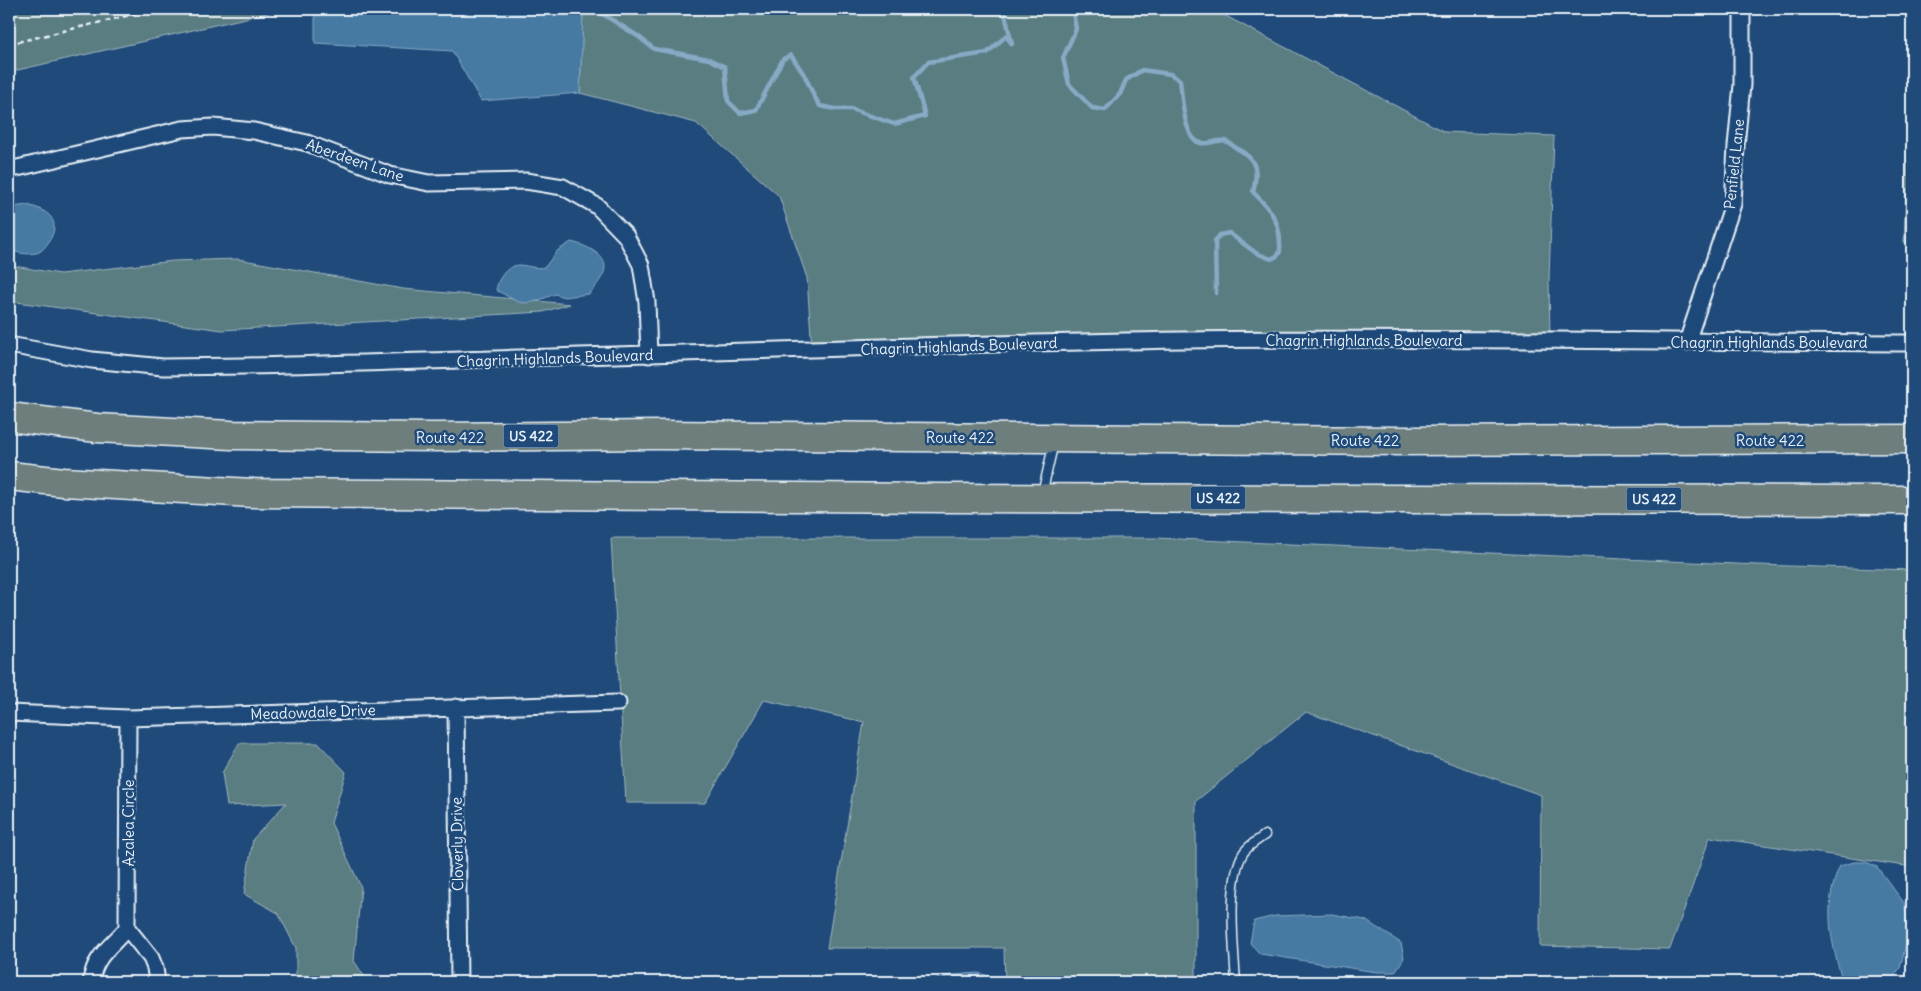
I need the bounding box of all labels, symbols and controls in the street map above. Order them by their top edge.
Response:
street label: Penfield Lane [1720,118,1748,210]
street label: Aberdeen Lane [303,134,407,186]
street label: Chagrin Highlands Boulevard [1265,331,1463,350]
street label: Chagrin Highlands Boulevard [860,333,1058,359]
street label: Chagrin Highlands Boulevard [1670,333,1868,352]
street label: Chagrin Highlands Boulevard [456,345,654,371]
road number: US 422 [504,424,558,448]
street label: Route 422 [416,428,484,447]
street label: Route 422 [926,428,994,447]
street label: Route 422 [1331,431,1399,450]
street label: Route 422 [1736,431,1804,450]
road number: US 422 [1190,486,1246,509]
road number: US 422 [1626,488,1682,510]
street label: Meadowdale Drive [250,700,376,724]
street label: Azalea Circle [119,779,138,867]
street label: Cloverly Drive [447,797,467,891]

